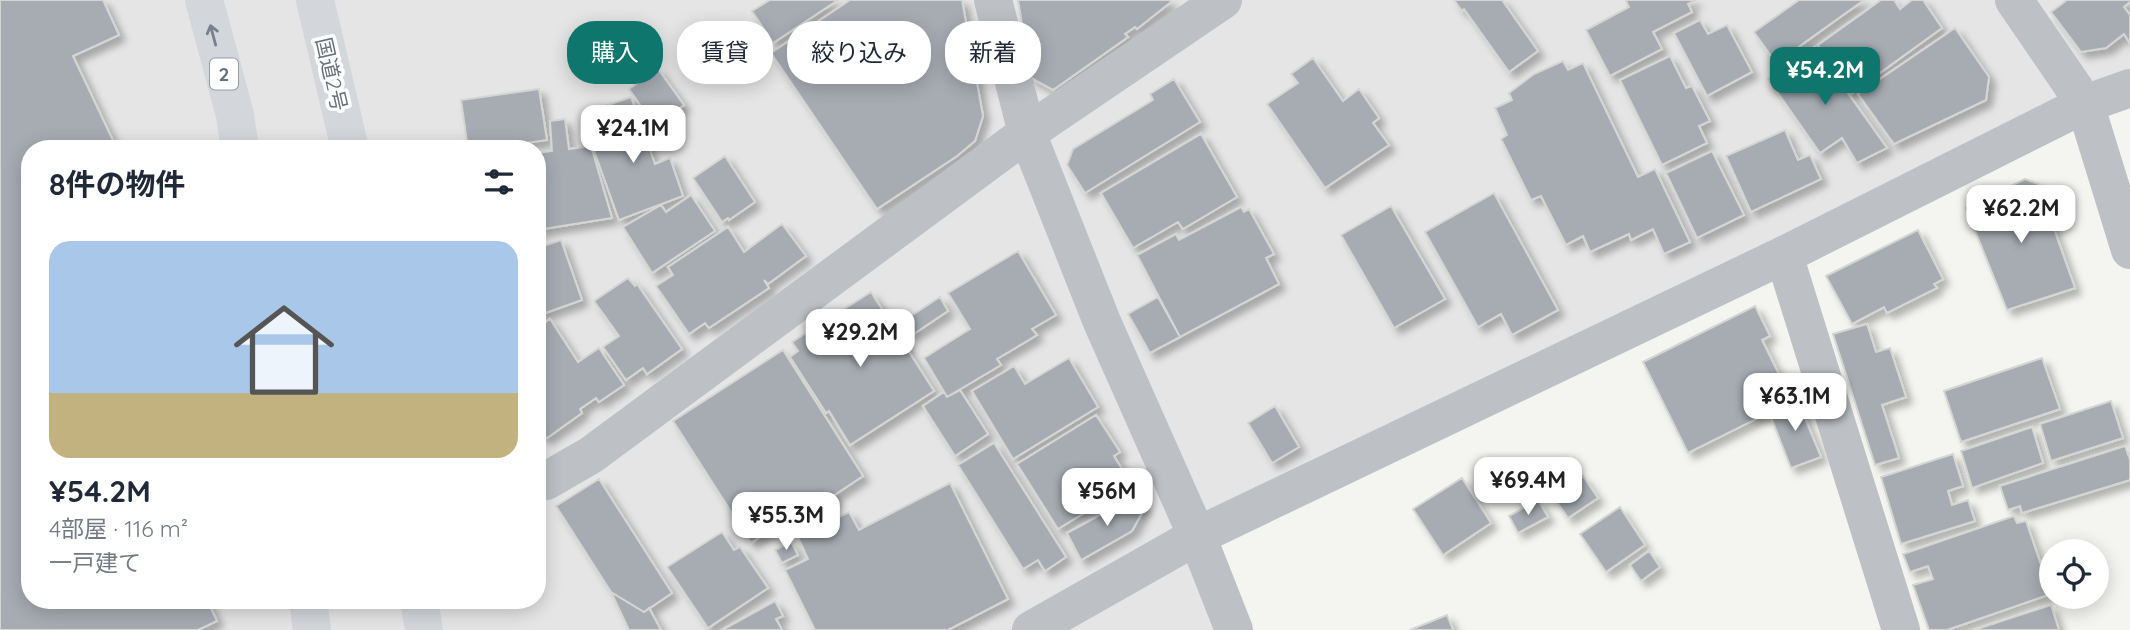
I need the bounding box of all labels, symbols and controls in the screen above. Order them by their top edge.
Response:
chip: 購入 [567,21,663,84]
chip: 賃貸 [677,21,773,84]
chip: 絞り込み [787,21,931,84]
chip: 新着 [945,21,1041,84]
one-way arrow [206,24,219,46]
street label: 国道2号 [311,35,353,113]
pin: ¥54.2M [1768,48,1882,107]
text: ¥54.2M [1786,55,1864,84]
road number: 2 [210,58,238,90]
pin: ¥24.1M [576,106,690,165]
text: ¥24.1M [597,113,669,142]
icon: filters [480,163,518,201]
text: 8件の物件 [49,165,185,203]
pin: ¥62.2M [1964,186,2078,245]
text: ¥62.2M [1982,193,2060,222]
icon: home [221,287,347,413]
pin: ¥29.2M [803,310,917,369]
text: ¥29.2M [822,317,898,346]
pin: ¥63.1M [1738,374,1852,433]
text: ¥63.1M [1759,381,1831,410]
pin: ¥69.4M [1471,458,1585,517]
text: ¥69.4M [1490,465,1566,494]
pin: ¥56M [1066,468,1148,528]
text: ¥54.2M [49,472,151,510]
text: ¥56M [1078,476,1136,505]
pin: ¥55.3M [729,492,843,552]
text: ¥55.3M [748,500,824,529]
text: 4部屋 · 116 m² [49,514,188,543]
map controls [2039,539,2109,609]
button: locate [2039,539,2109,609]
text: 一戸建て [49,548,141,577]

